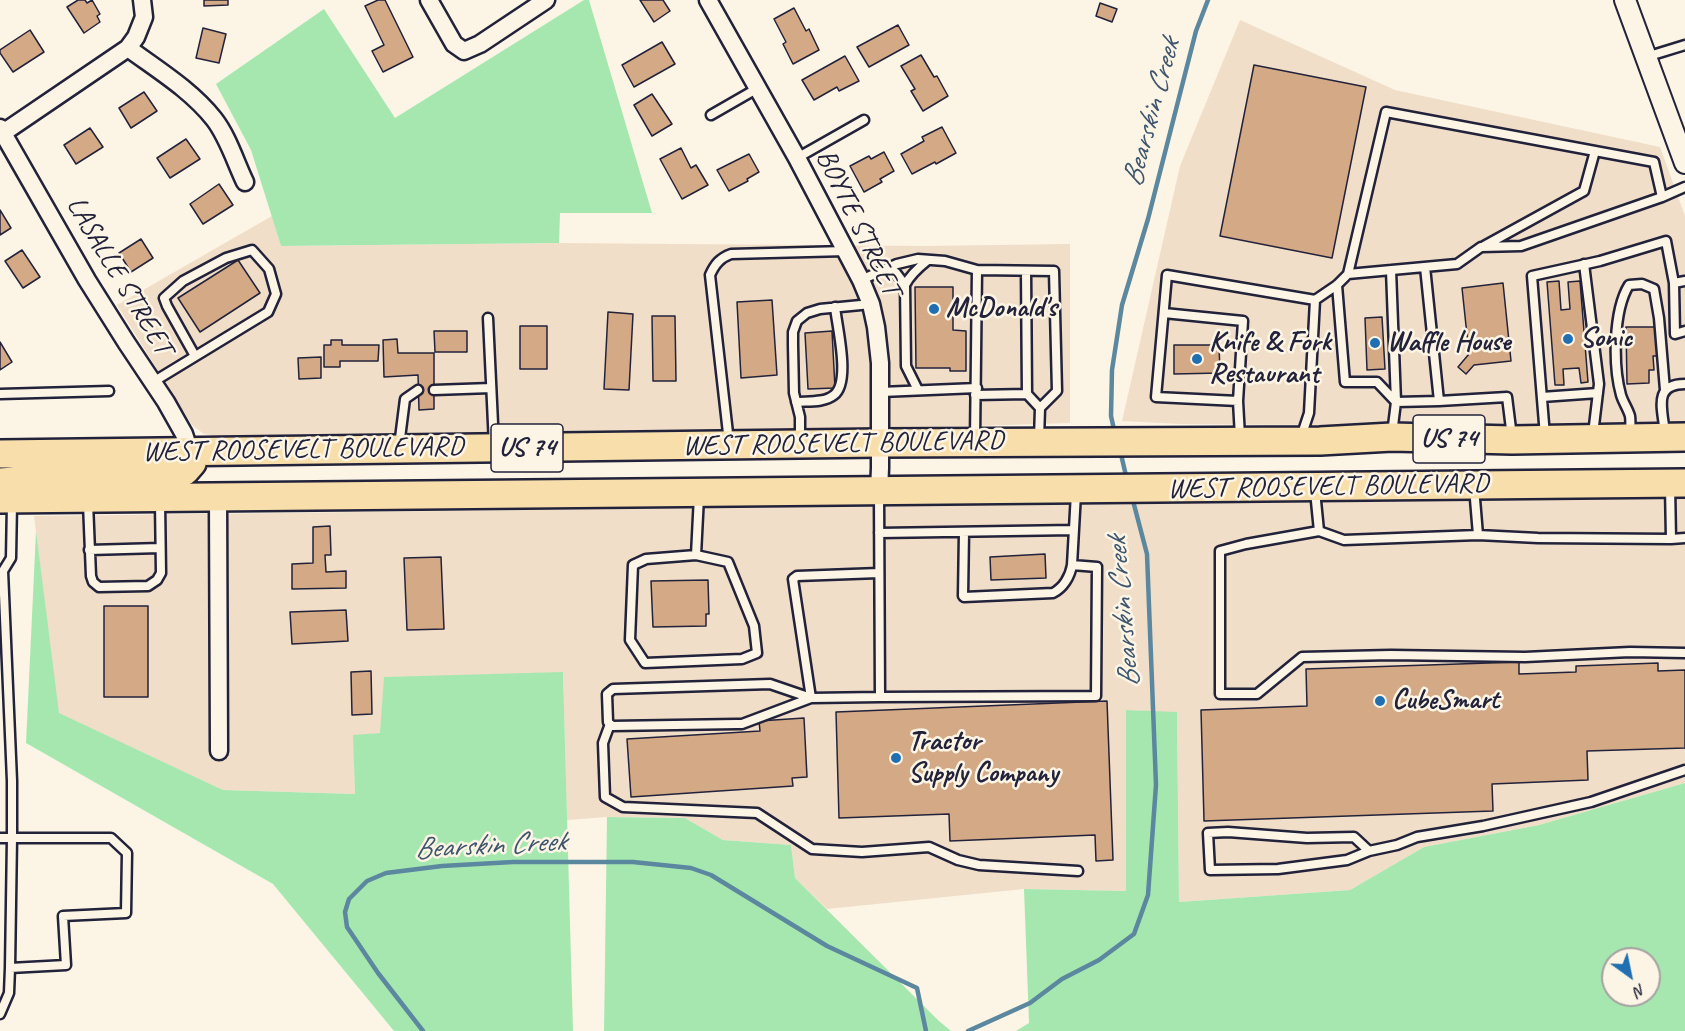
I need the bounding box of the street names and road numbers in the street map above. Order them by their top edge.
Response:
street label: BOYTE STREET [808,144,908,302]
street label: LASALLE STREET [59,191,179,361]
road number: US 74 [1413,415,1485,463]
road number: US 74 [491,424,563,472]
street label: WEST ROOSEVELT BOULEVARD [682,424,1004,464]
street label: WEST ROOSEVELT BOULEVARD [142,430,464,470]
street label: WEST ROOSEVELT BOULEVARD [1167,467,1489,507]

